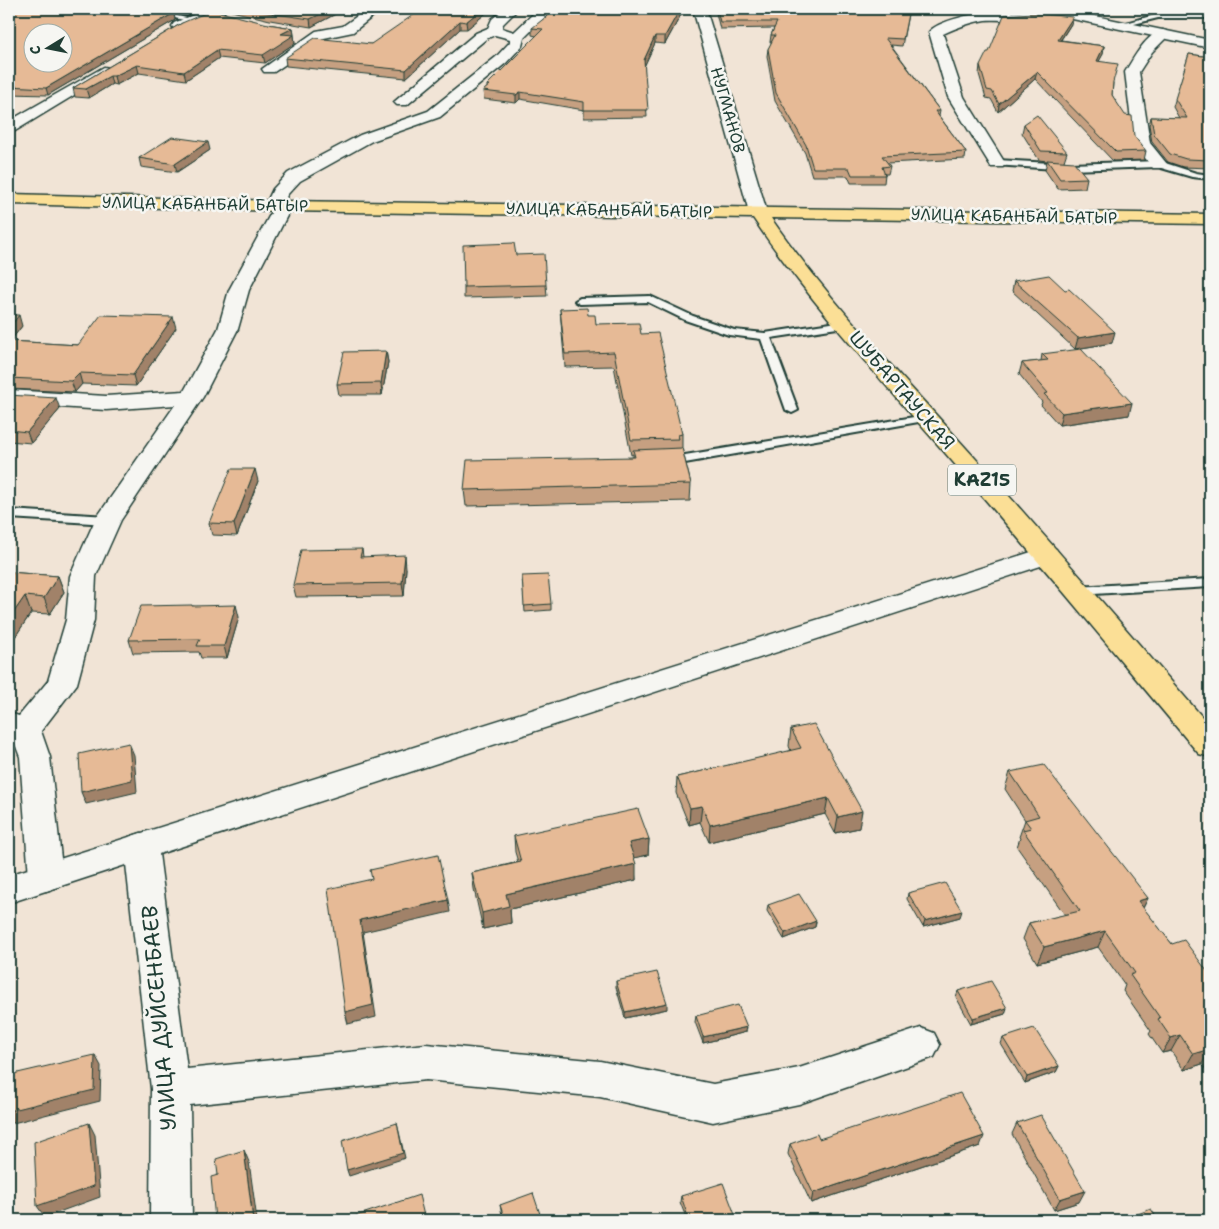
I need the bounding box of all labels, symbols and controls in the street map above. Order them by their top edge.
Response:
north arrow [22,22,72,72]
text: С [26,44,45,56]
street label: НУГМАНОВ [706,65,750,155]
street label: УЛИЦА КАБАНБАЙ БАТЫР [102,192,308,216]
street label: УЛИЦА КАБАНБАЙ БАТЫР [506,198,712,222]
street label: УЛИЦА КАБАНБАЙ БАТЫР [911,204,1117,228]
street label: ШУБАРТАУСКАЯ [843,325,961,455]
road number: KAZ15 [948,464,1016,496]
street label: УЛИЦА ДУЙСЕНБАЕВ [135,904,183,1132]

